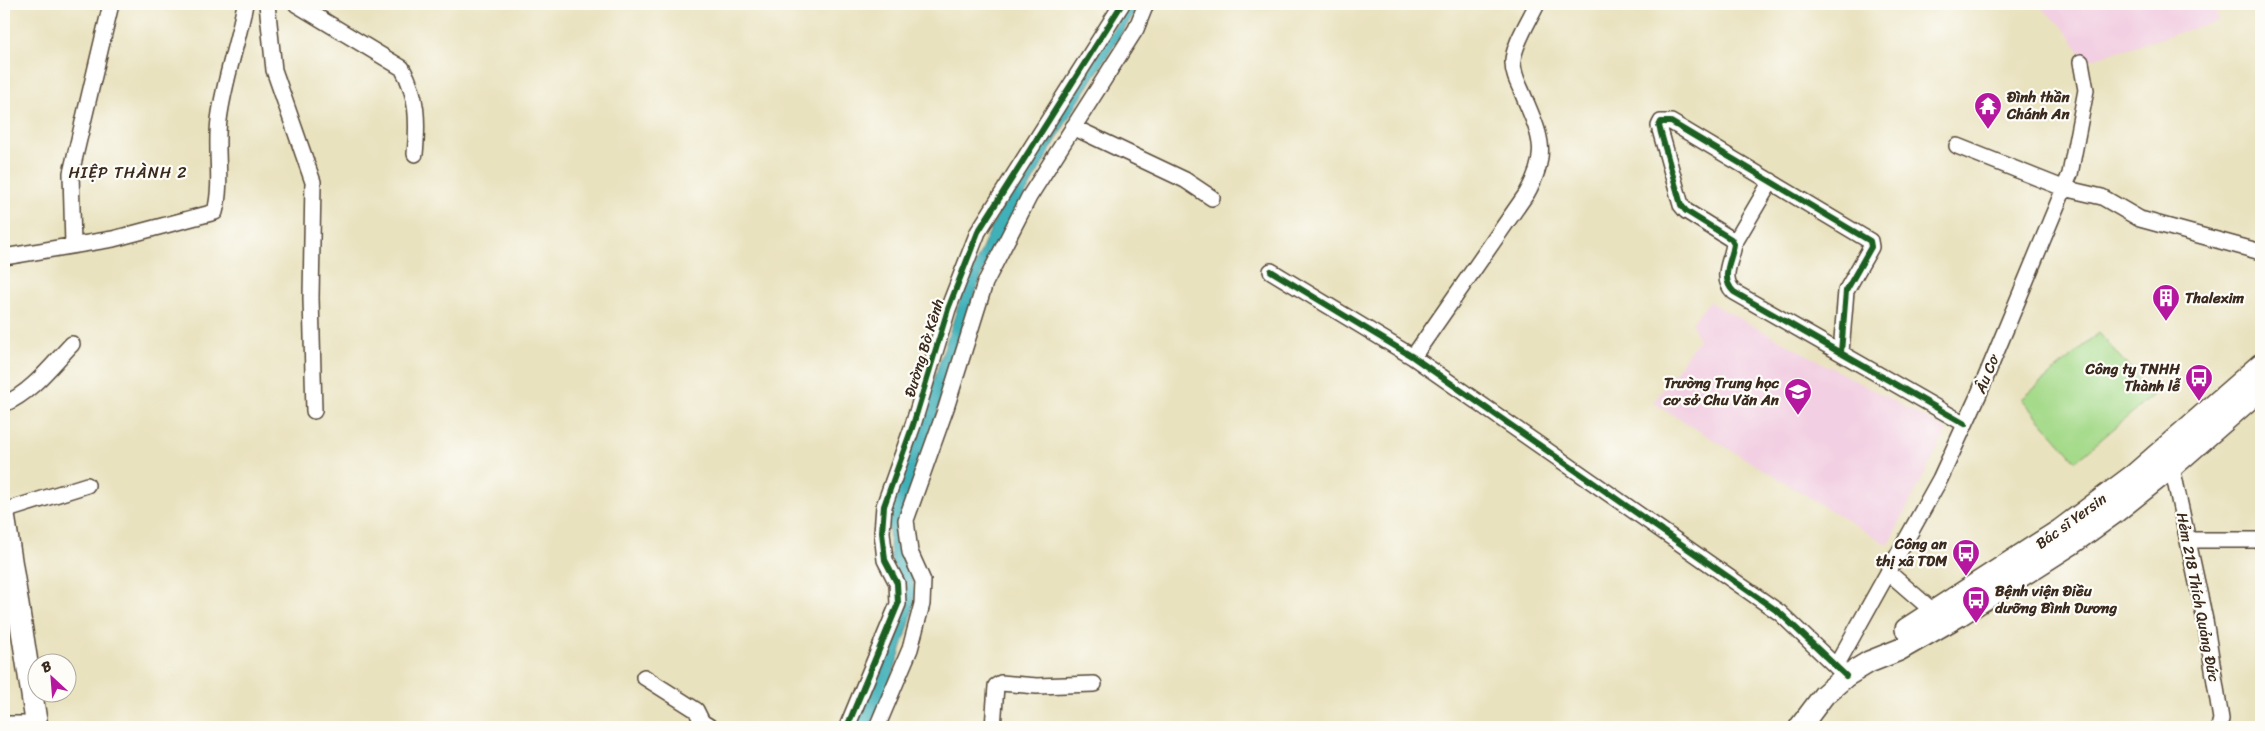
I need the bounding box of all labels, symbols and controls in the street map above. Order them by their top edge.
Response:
place label: Đình thần Chánh An [2006,84,2070,127]
temple icon: Đình thần Chánh An [1973,91,2003,130]
district label: HIỆP THÀNH 2 [69,158,187,187]
building icon: Thalexim [2151,283,2181,322]
place label: Thalexim [2185,285,2245,311]
street label: Đường Bờ Kênh [897,295,951,400]
street label: Âu Cơ [1967,350,2007,398]
place label: Công ty TNHH Thành lễ [2085,356,2181,399]
bus stop icon: Công ty TNHH Thành lễ [2184,363,2214,402]
place label: Trường Trung học cơ sở Chu Văn An [1663,370,1780,413]
school or university icon: Trường Trung học cơ sở Chu Văn An [1783,377,1813,416]
street label: Bác sĩ Yersin [2030,486,2112,556]
street label: Hẻm 218 Thích Quảng Đức [2169,510,2227,684]
place label: Công an thị xã TDM [1876,531,1948,574]
bus stop icon: Công an thị xã TDM [1951,538,1981,577]
place label: Bệnh viện Điều dưỡng Bình Dương [1995,578,2117,621]
bus stop icon: Bệnh viện Điều dưỡng Bình Dương [1961,585,1991,624]
north arrow [28,654,78,704]
text: B [37,654,56,680]

